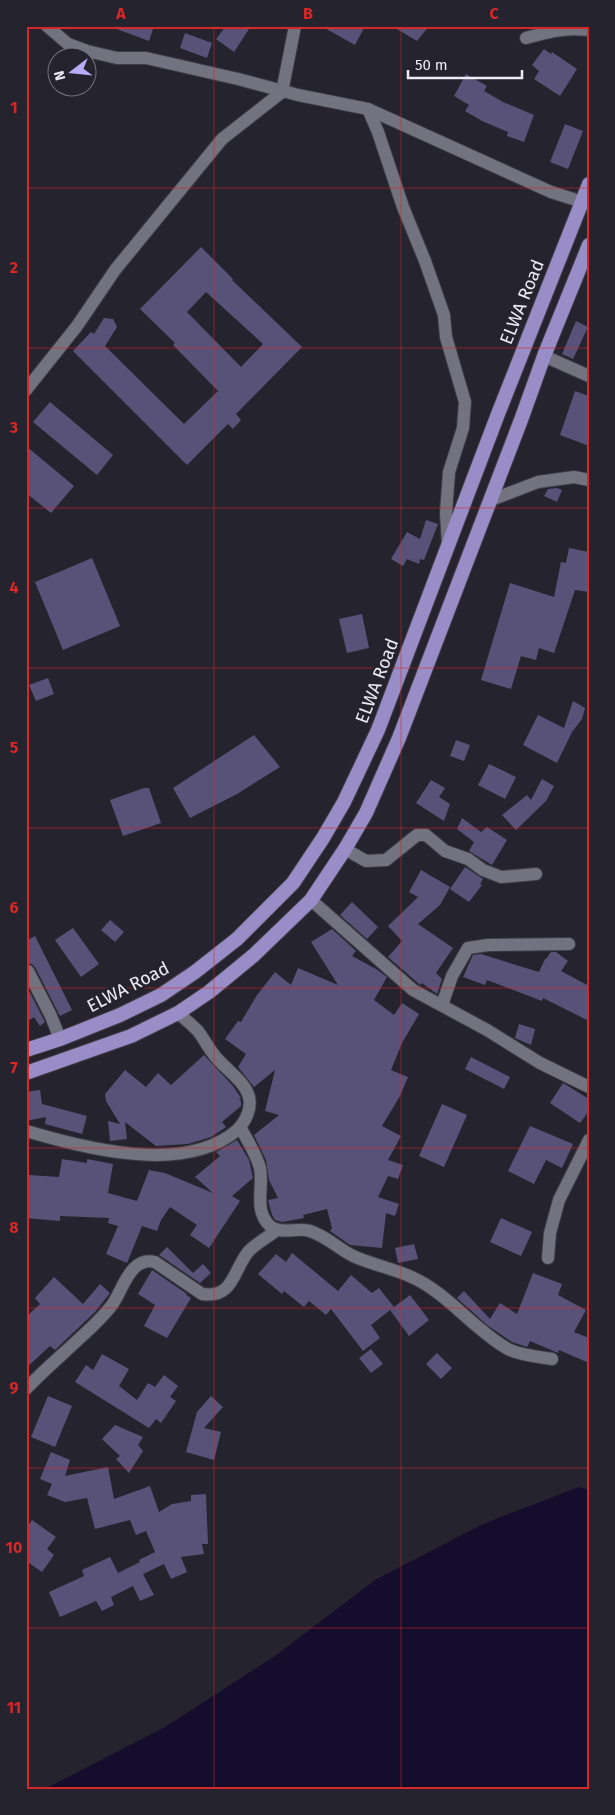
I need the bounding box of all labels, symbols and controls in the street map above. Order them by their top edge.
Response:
text: A [115,4,126,23]
text: B [303,4,313,23]
text: C [489,4,499,23]
north arrow [48,48,98,98]
scale bar [408,48,521,80]
text: 50 m [415,56,448,74]
text: N [51,69,69,82]
text: 1 [10,98,18,117]
street label: ELWA Road [495,256,549,348]
text: 2 [10,258,18,277]
text: 3 [9,418,18,437]
text: 4 [9,578,19,597]
street label: ELWA Road [351,635,403,727]
text: 5 [10,738,19,757]
text: 6 [9,898,19,917]
street label: ELWA Road [83,957,173,1017]
text: 7 [10,1058,18,1077]
text: 8 [9,1218,19,1237]
text: 9 [10,1378,19,1397]
text: 10 [6,1538,22,1557]
text: 11 [7,1698,21,1717]

